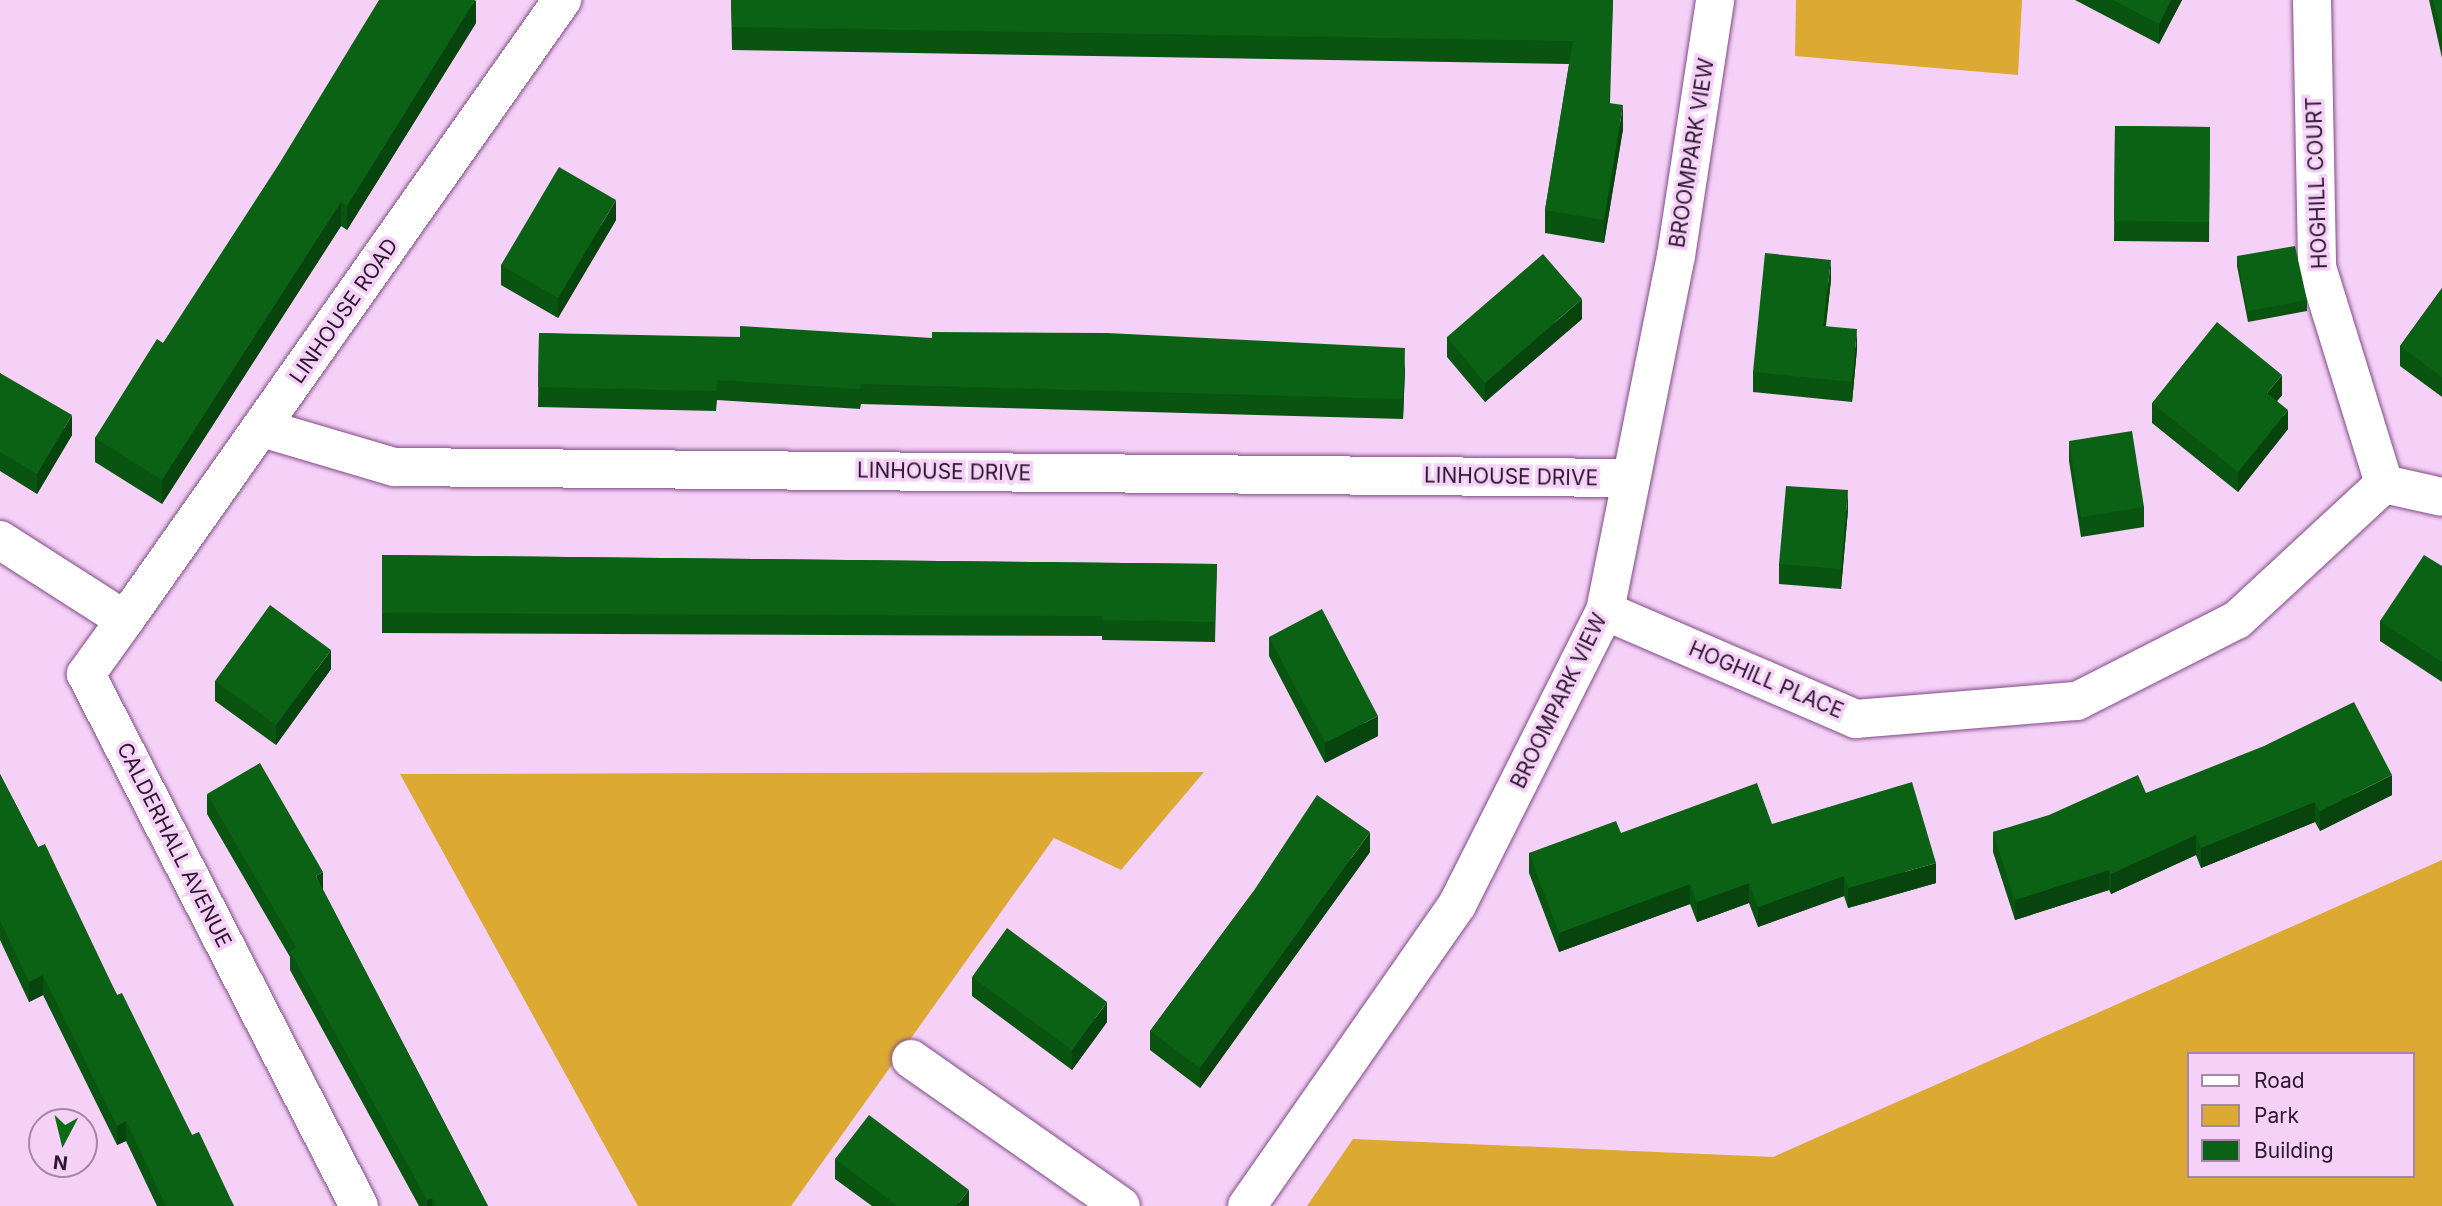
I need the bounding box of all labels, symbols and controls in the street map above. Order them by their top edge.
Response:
street label: BROOMPARK VIEW [1665,56,1719,250]
street label: HOGHILL COURT [2301,96,2333,270]
street label: LINHOUSE ROAD [285,234,403,388]
street label: LINHOUSE DRIVE [857,458,1031,486]
street label: LINHOUSE DRIVE [1424,463,1598,491]
street label: BROOMPARK VIEW [1506,609,1612,793]
street label: HOGHILL PLACE [1685,636,1847,724]
street label: CALDERHALL AVENUE [111,738,237,952]
legend [2186,1052,2414,1178]
text: Road [2254,1068,2305,1093]
text: Park [2254,1103,2299,1128]
north arrow [28,1108,98,1178]
text: Building [2254,1138,2334,1163]
text: N [52,1150,69,1175]

